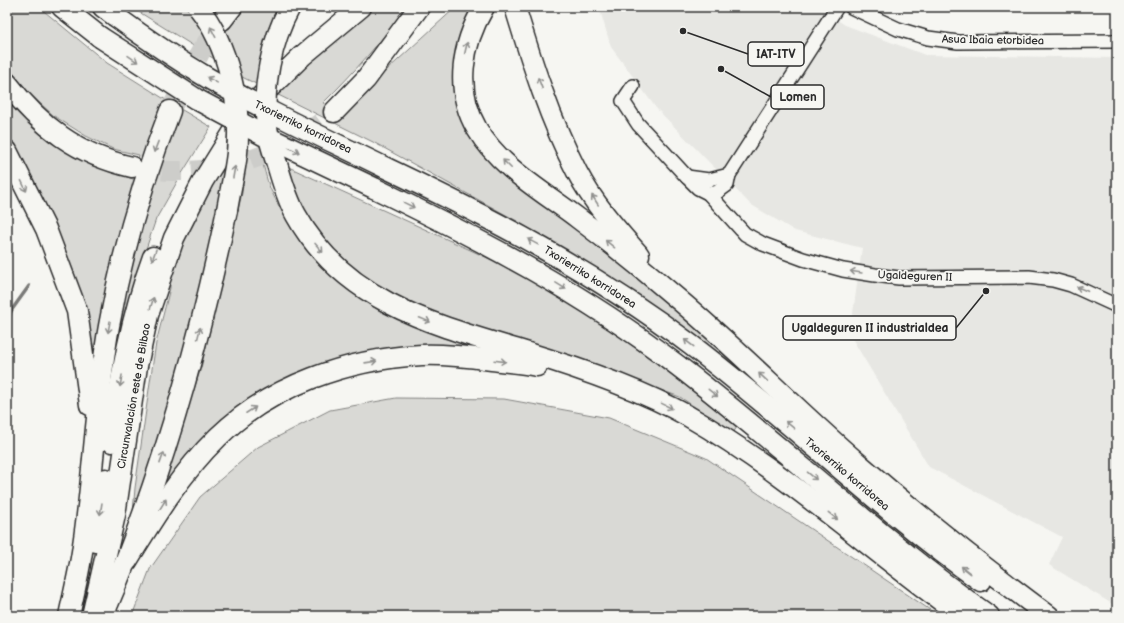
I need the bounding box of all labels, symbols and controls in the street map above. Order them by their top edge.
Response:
one-way arrow [209,26,216,38]
street label: Asua Ibaia etorbidea [942,33,1044,47]
one-way arrow [463,42,471,55]
callout: IAT-ITV [748,42,804,66]
text: IAT-ITV [756,47,796,62]
one-way arrow [127,55,138,63]
one-way arrow [206,75,218,83]
one-way arrow [535,77,543,89]
callout: Lomen [771,85,824,109]
text: Lomen [779,90,817,105]
street label: Txorierriko korridorea [252,98,354,156]
one-way arrow [151,141,159,153]
one-way arrow [288,147,300,154]
one-way arrow [503,160,513,170]
one-way arrow [230,166,238,179]
one-way arrow [21,179,28,191]
one-way arrow [591,195,599,206]
one-way arrow [402,202,414,209]
one-way arrow [527,237,539,245]
one-way arrow [605,239,616,248]
one-way arrow [314,242,323,253]
street label: Txorierriko korridorea [541,243,639,311]
one-way arrow [149,249,157,261]
one-way arrow [850,268,863,276]
street label: Ugaldeguren II [877,268,953,284]
one-way arrow [555,282,566,290]
one-way arrow [1076,285,1088,293]
one-way arrow [149,297,156,310]
one-way arrow [419,316,431,324]
callout: Ugaldeguren II industrialdea [783,316,956,340]
one-way arrow [105,320,113,333]
text: Ugaldeguren II industrialdea [791,321,949,336]
street label: Circunvalación este de Bilbao [115,322,153,470]
one-way arrow [196,327,203,340]
one-way arrow [683,339,694,348]
one-way arrow [493,357,506,365]
one-way arrow [364,358,377,366]
one-way arrow [759,373,769,382]
one-way arrow [117,374,125,387]
one-way arrow [707,388,718,397]
one-way arrow [661,402,673,410]
one-way arrow [245,406,256,414]
one-way arrow [784,421,795,430]
street label: Txorierriko korridorea [802,435,892,513]
one-way arrow [159,452,167,464]
one-way arrow [807,472,818,481]
one-way arrow [159,498,167,510]
one-way arrow [97,502,105,515]
one-way arrow [827,512,838,521]
one-way arrow [961,566,972,574]

